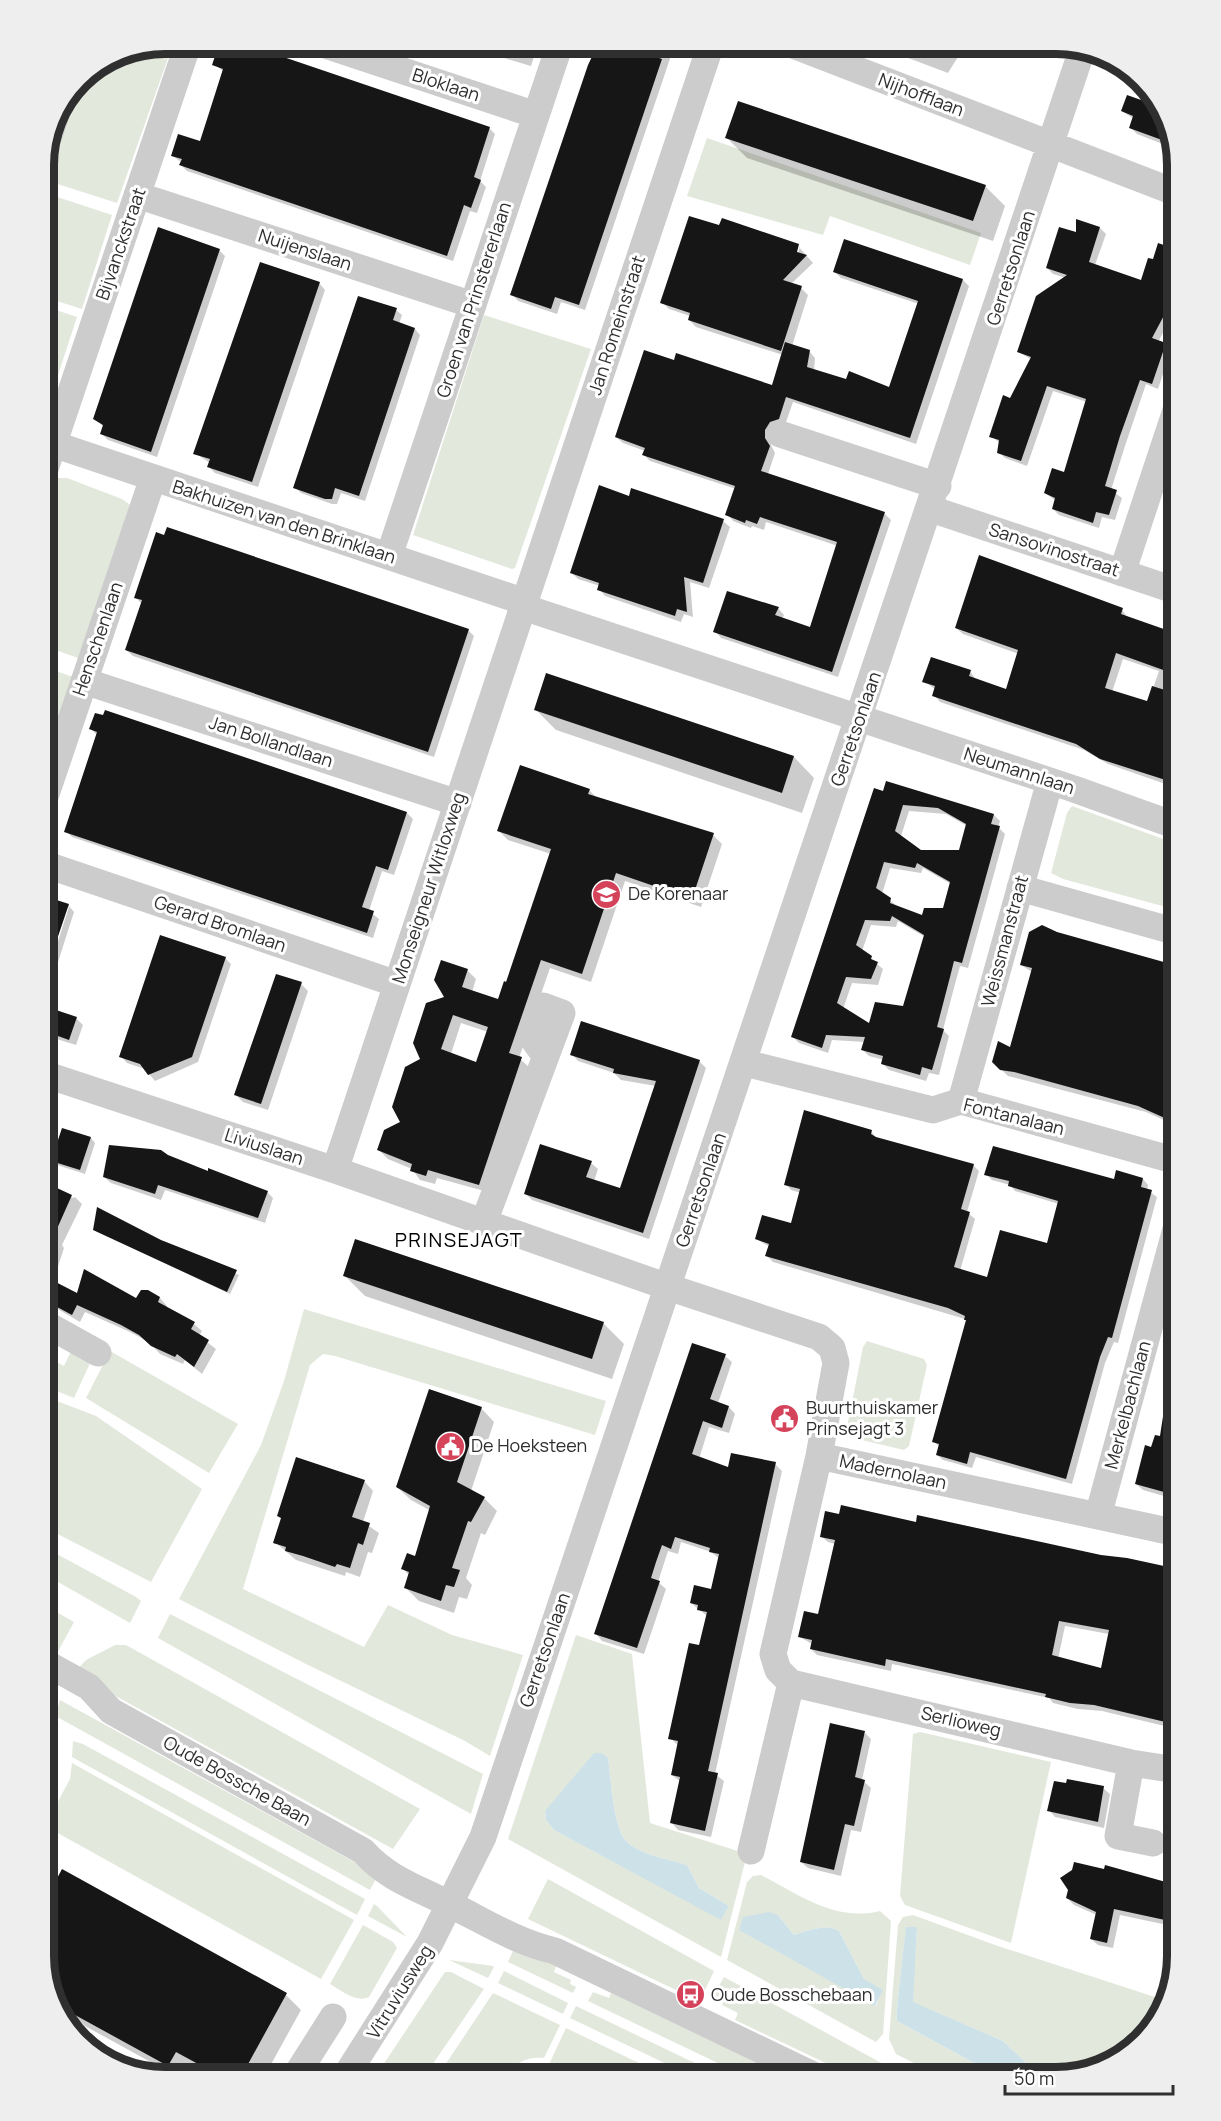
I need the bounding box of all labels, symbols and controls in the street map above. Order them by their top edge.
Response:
street label: Bloklaan [409,62,483,106]
street label: Nijhofflaan [875,67,968,121]
street label: Bijvanckstraat [90,184,151,303]
street label: Groen van Prinstererlaan [430,199,516,401]
street label: Gerretsonlaan [980,207,1040,328]
street label: Nuijenslaan [255,223,355,275]
street label: Jan Romeinstraat [582,252,650,397]
street label: Bakhuizen van den Brinklaan [170,474,399,569]
street label: Sansovinostraat [986,517,1123,581]
street label: Henschenlaan [66,578,128,699]
street label: Gerretsonlaan [824,668,886,789]
street label: Jan Bollandlaan [206,710,336,772]
street label: Neumannlaan [961,741,1078,799]
street label: Monseigneur Witloxweg [386,789,470,986]
street label: Weissmanstraat [975,872,1033,1009]
school or university icon: De Korenaar [591,878,623,910]
place label: De Korenaar [628,881,729,905]
street label: Gerard Bromlaan [151,889,290,957]
street label: Fontanalaan [961,1092,1067,1140]
street label: Liviuslaan [222,1122,307,1170]
street label: Gerretsonlaan [669,1129,731,1250]
district label: PRINSEJAGT [395,1226,523,1253]
street label: Merkelbachlaan [1098,1338,1156,1472]
place label: Buurthuiskamer Prinsejagt 3 [806,1395,939,1440]
public building icon: Buurthuiskamer Prinsejagt 3 [769,1402,801,1434]
public building icon: De Hoeksteen [434,1430,466,1462]
place label: De Hoeksteen [471,1433,587,1457]
street label: Madernolaan [837,1448,949,1494]
street label: Gerretsonlaan [513,1589,575,1710]
street label: Serlioweg [919,1700,1004,1742]
street label: Oude Bossche Baan [159,1730,316,1831]
street label: Vitruviusweg [361,1940,438,2043]
bus stop icon: Oude Bosschebaan [674,1979,706,2011]
place label: Oude Bosschebaan [711,1982,873,2006]
scale bar [1005,2058,1173,2096]
text: 50 m [1014,2066,1054,2090]

